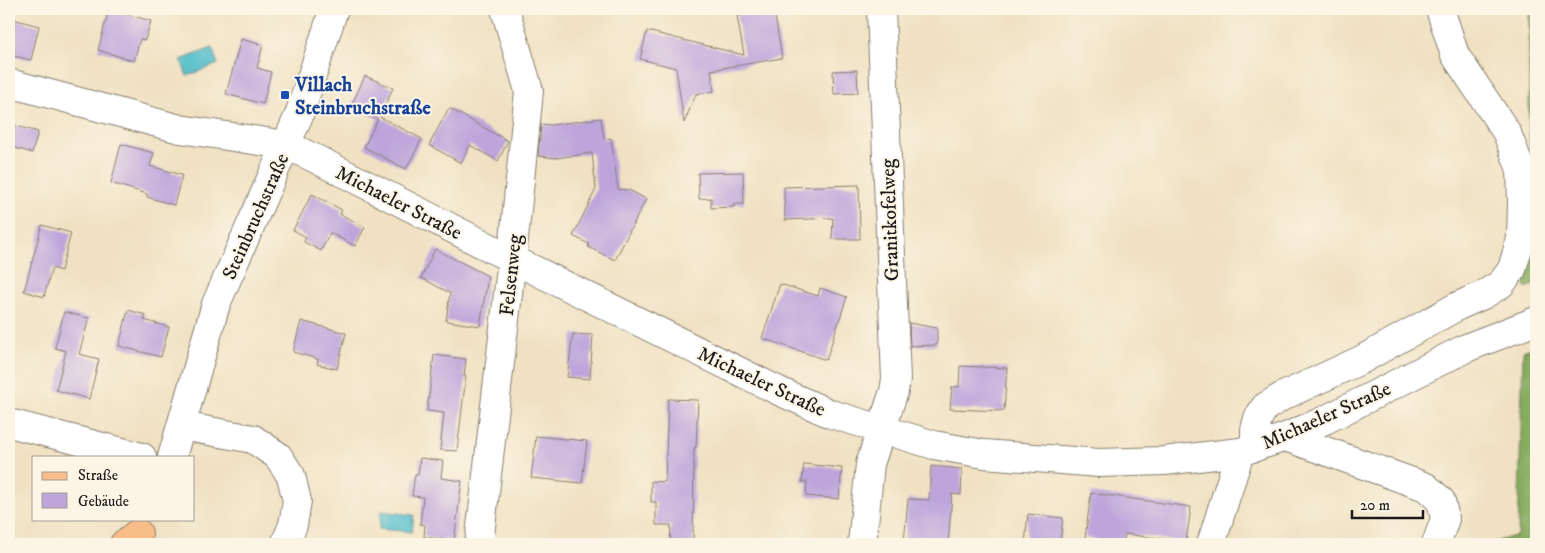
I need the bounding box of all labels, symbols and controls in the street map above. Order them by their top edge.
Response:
place label: Villach Steinbruchstraße [294,73,431,121]
marker: Villach Steinbruchstraße [279,89,291,101]
street label: Steinbruchstraße [217,150,295,284]
street label: Granitkofelweg [876,158,905,282]
street label: Michaeler Straße [331,161,466,246]
street label: Felsenweg [495,233,528,317]
street label: Michaeler Straße [693,342,829,423]
street label: Michaeler Straße [1258,377,1395,456]
legend [32,456,195,520]
text: Straße [78,466,118,485]
scale bar [1352,488,1424,520]
text: Gebäude [78,492,129,511]
text: 20 m [1360,496,1390,515]

